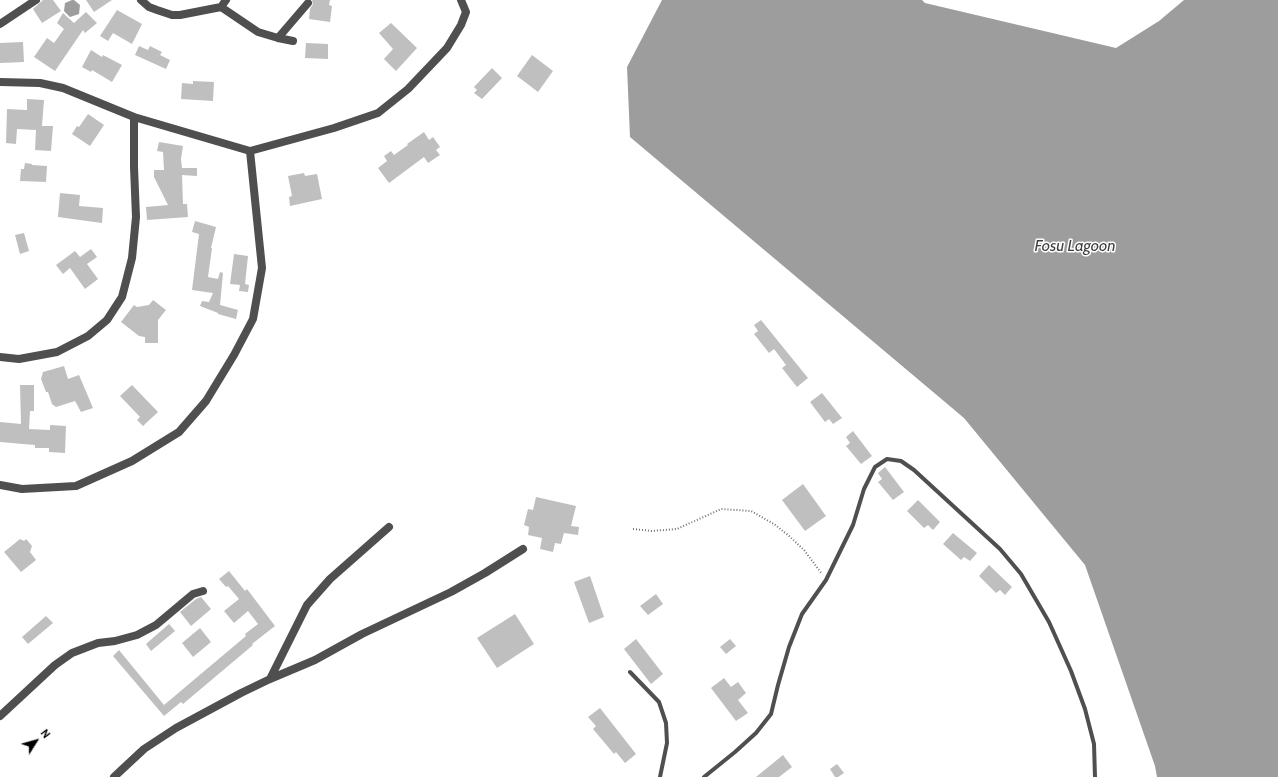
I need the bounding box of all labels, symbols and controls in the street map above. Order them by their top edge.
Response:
water label: Fosu Lagoon [1034,236,1116,256]
north arrow [16,721,56,761]
text: N [38,726,54,741]

